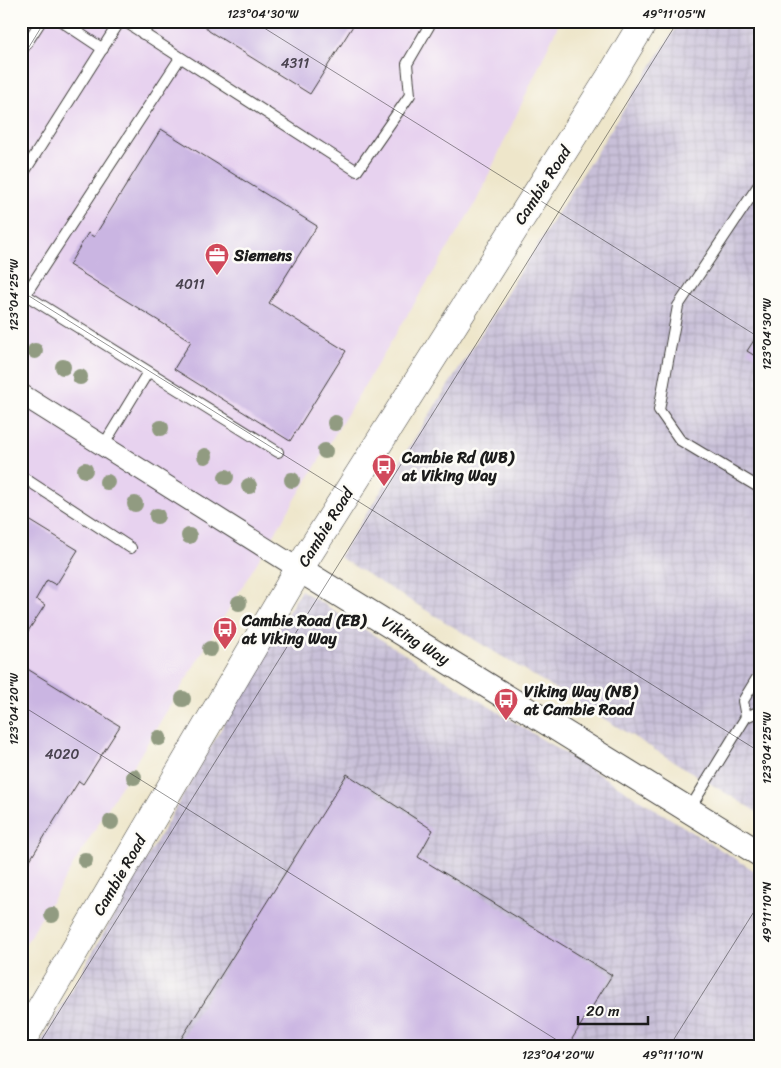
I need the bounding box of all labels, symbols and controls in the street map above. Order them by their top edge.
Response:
text: 123°04'30"W [227,3,300,25]
text: 49°11'05"N [643,3,706,25]
house number: 4311 [281,51,309,76]
street label: Cambie Road [506,139,580,231]
place label: Siemens [233,241,292,270]
office icon: Siemens [204,242,230,276]
text: 123°04'25"W [3,258,25,331]
house number: 4011 [175,272,205,297]
text: 123°04'30"W [756,297,778,370]
place label: Cambie Rd (WB) at Viking Way [401,443,515,490]
bus stop icon: Cambie Rd (WB) at Viking Way [371,453,397,487]
street label: Cambie Road [289,480,362,573]
place label: Cambie Road (EB) at Viking Way [241,606,367,653]
street label: Viking Way [376,608,456,673]
bus stop icon: Cambie Road (EB) at Viking Way [212,616,238,650]
text: 123°04'20"W [3,672,25,745]
place label: Viking Way (NB) at Cambie Road [523,677,639,724]
bus stop icon: Viking Way (NB) at Cambie Road [493,687,519,721]
text: 123°04'25"W [756,711,778,784]
house number: 4020 [45,742,79,767]
street label: Cambie Road [85,828,155,921]
text: 49°11'10"N [756,881,778,942]
scale bar [578,993,648,1025]
text: 20 m [586,998,620,1024]
text: 123°04'20"W [522,1044,595,1066]
text: 49°11'10"N [643,1044,704,1066]

